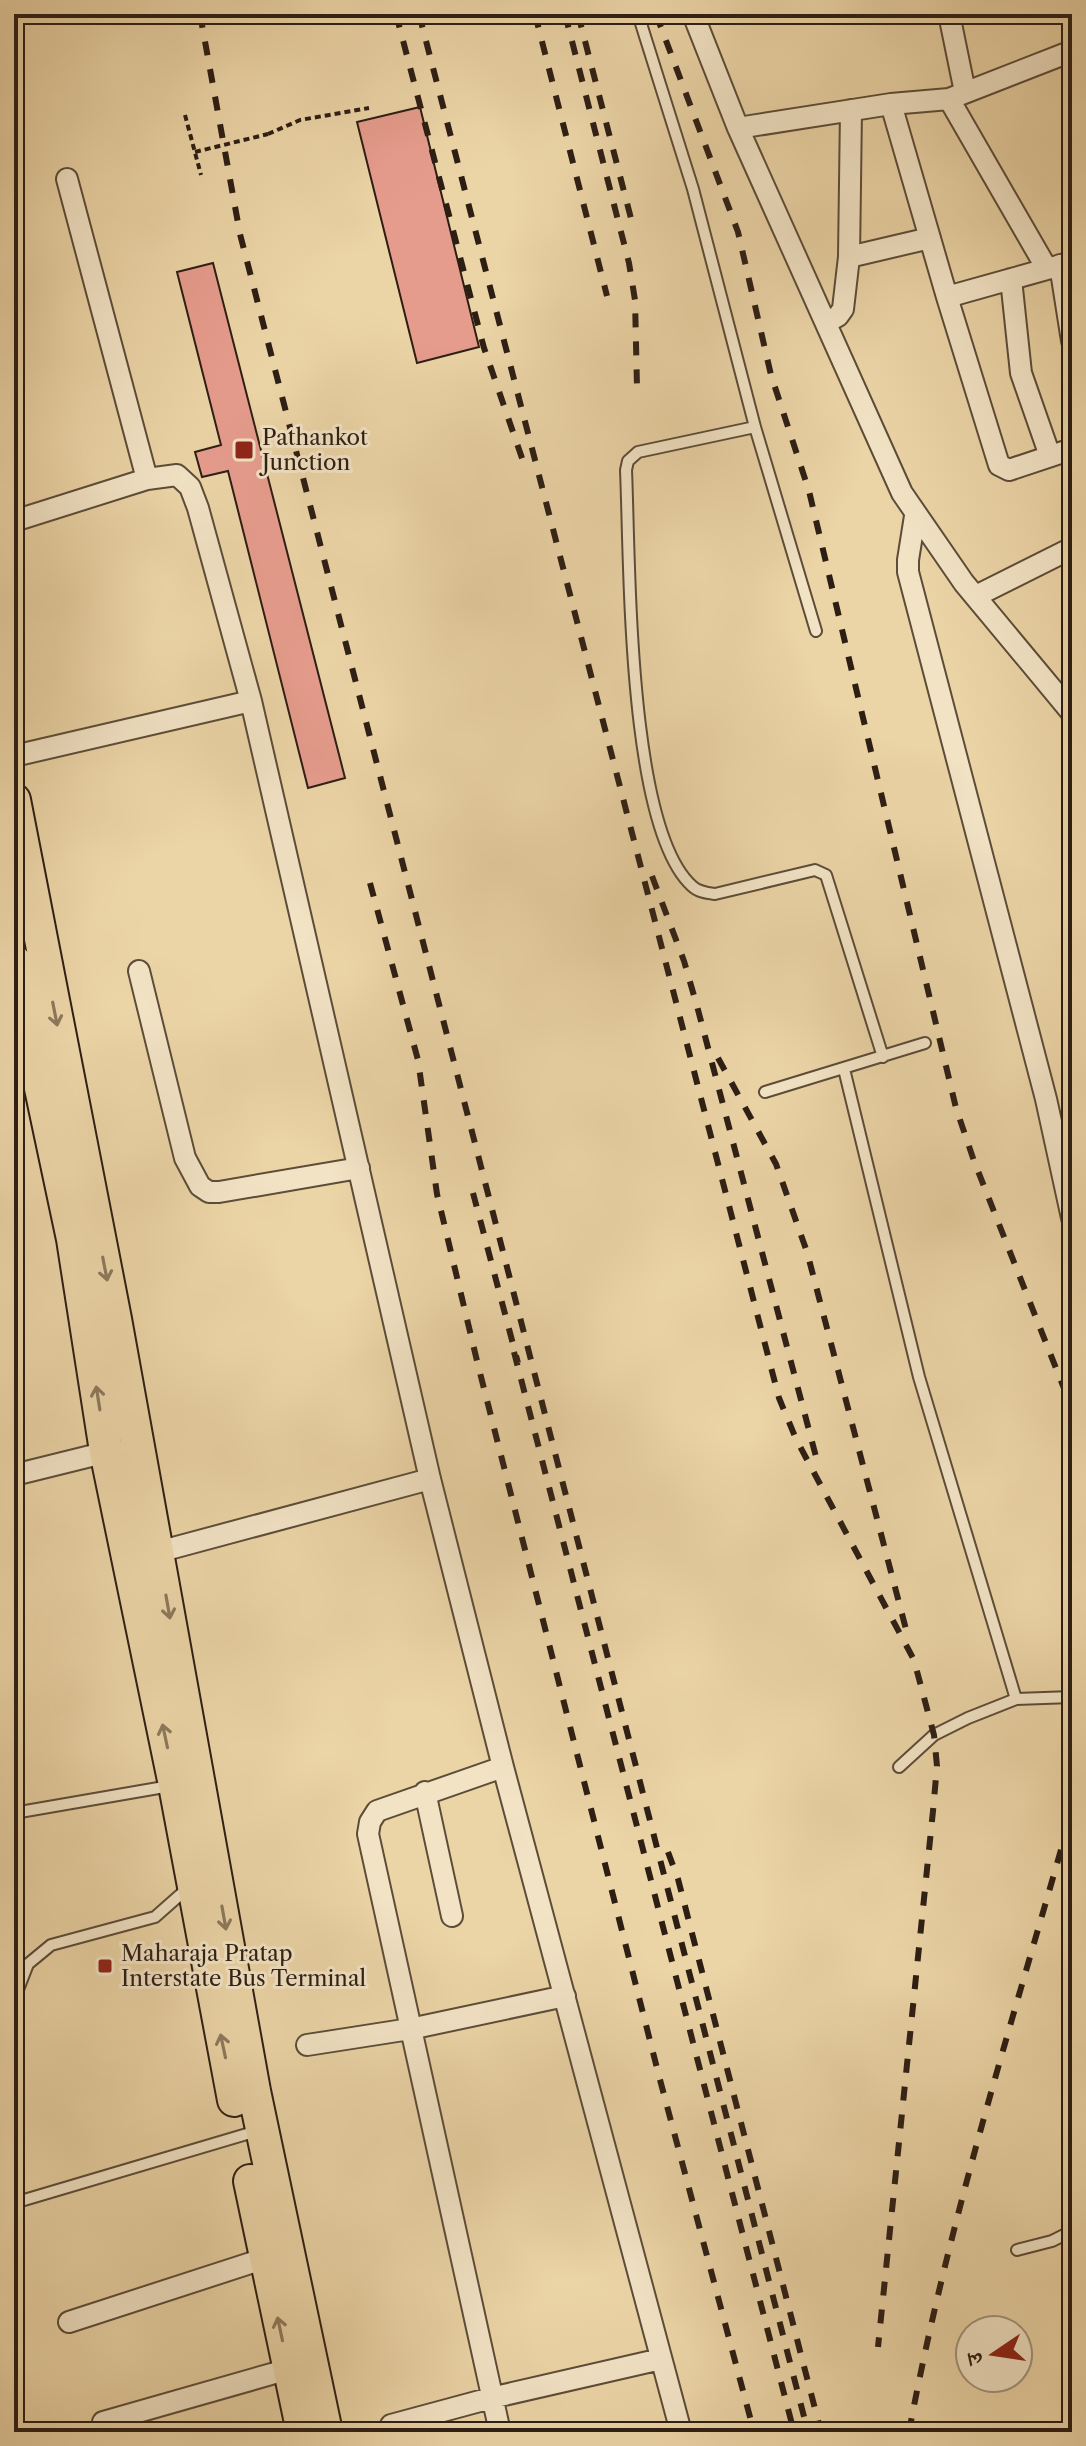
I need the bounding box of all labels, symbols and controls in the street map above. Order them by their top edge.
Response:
place label: Pathankot Junction [259,424,368,476]
marker: Pathankot Junction [233,439,255,461]
one-way arrow [49,1000,64,1026]
one-way arrow [99,1256,114,1281]
one-way arrow [90,1386,105,1412]
one-way arrow [161,1594,176,1619]
one-way arrow [156,1723,171,1749]
one-way arrow [217,1905,232,1930]
place label: Maharaja Pratap Interstate Bus Terminal [121,1940,367,1992]
marker: Maharaja Pratap Interstate Bus Terminal [96,1957,114,1975]
one-way arrow [214,2034,229,2060]
north arrow [954,2314,1034,2394]
one-way arrow [272,2316,287,2342]
text: उ [960,2348,990,2369]

